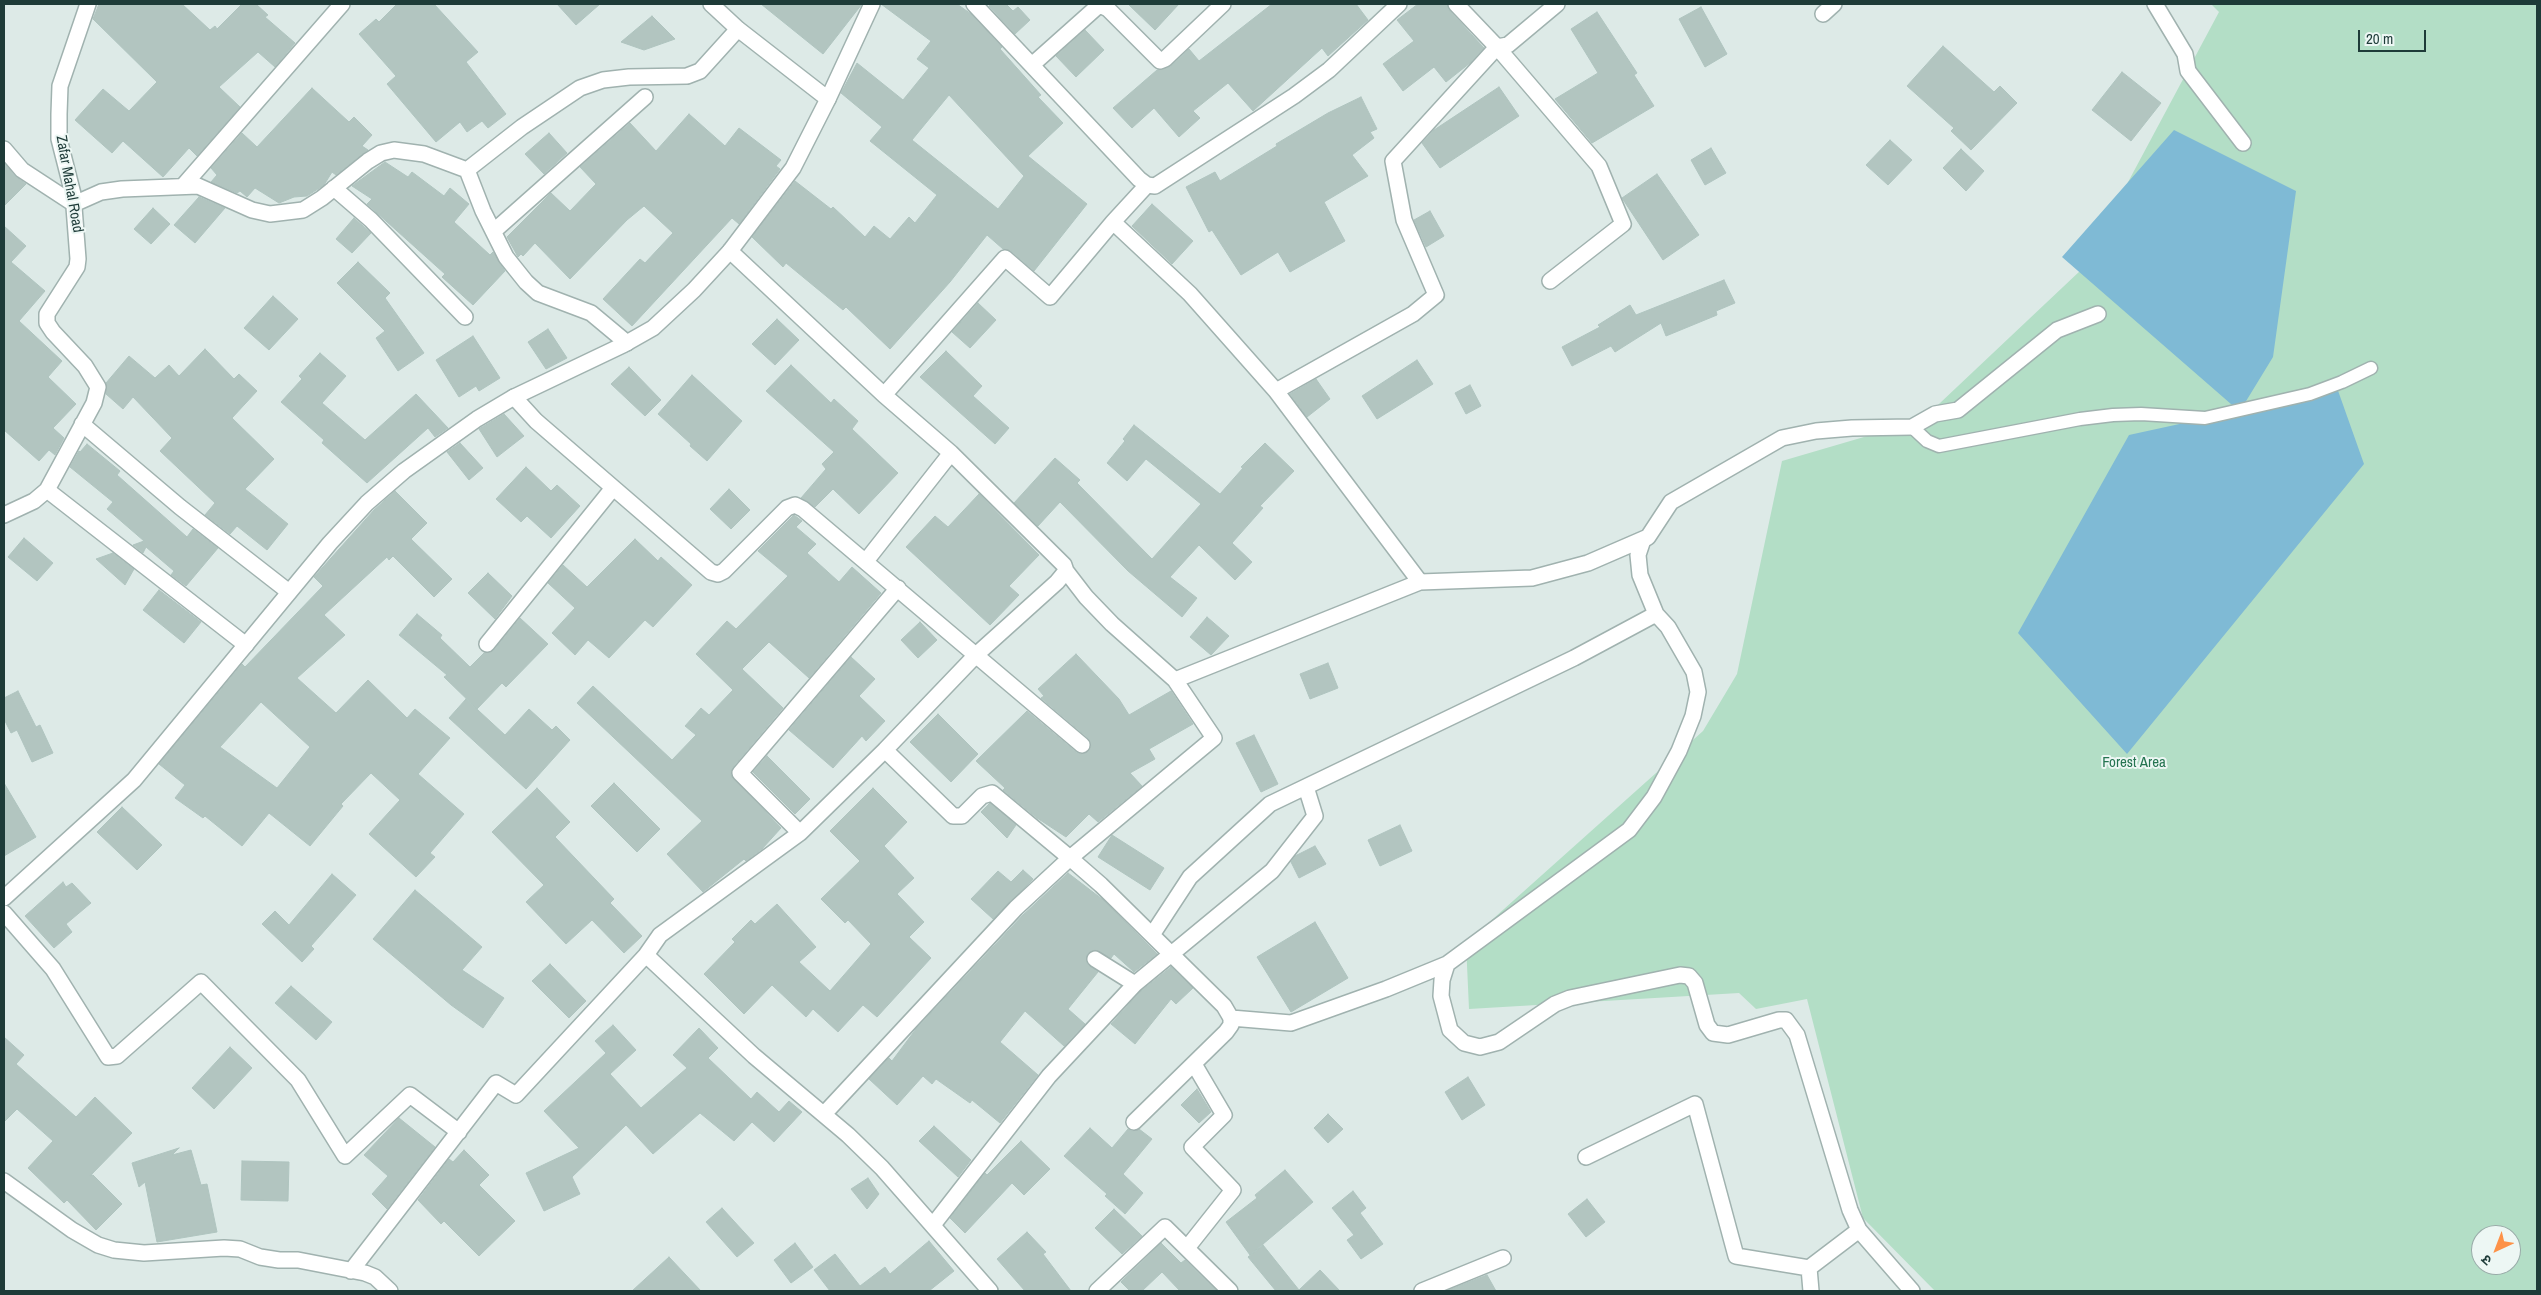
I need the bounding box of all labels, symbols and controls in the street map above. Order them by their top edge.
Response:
scale bar [2361,20,2428,52]
text: 20 m [2366,28,2393,49]
street label: Zafar Mahal Road [52,134,86,234]
park label: Forest Area [2102,754,2166,772]
north arrow [2471,1225,2521,1275]
text: उ [2477,1251,2496,1270]

